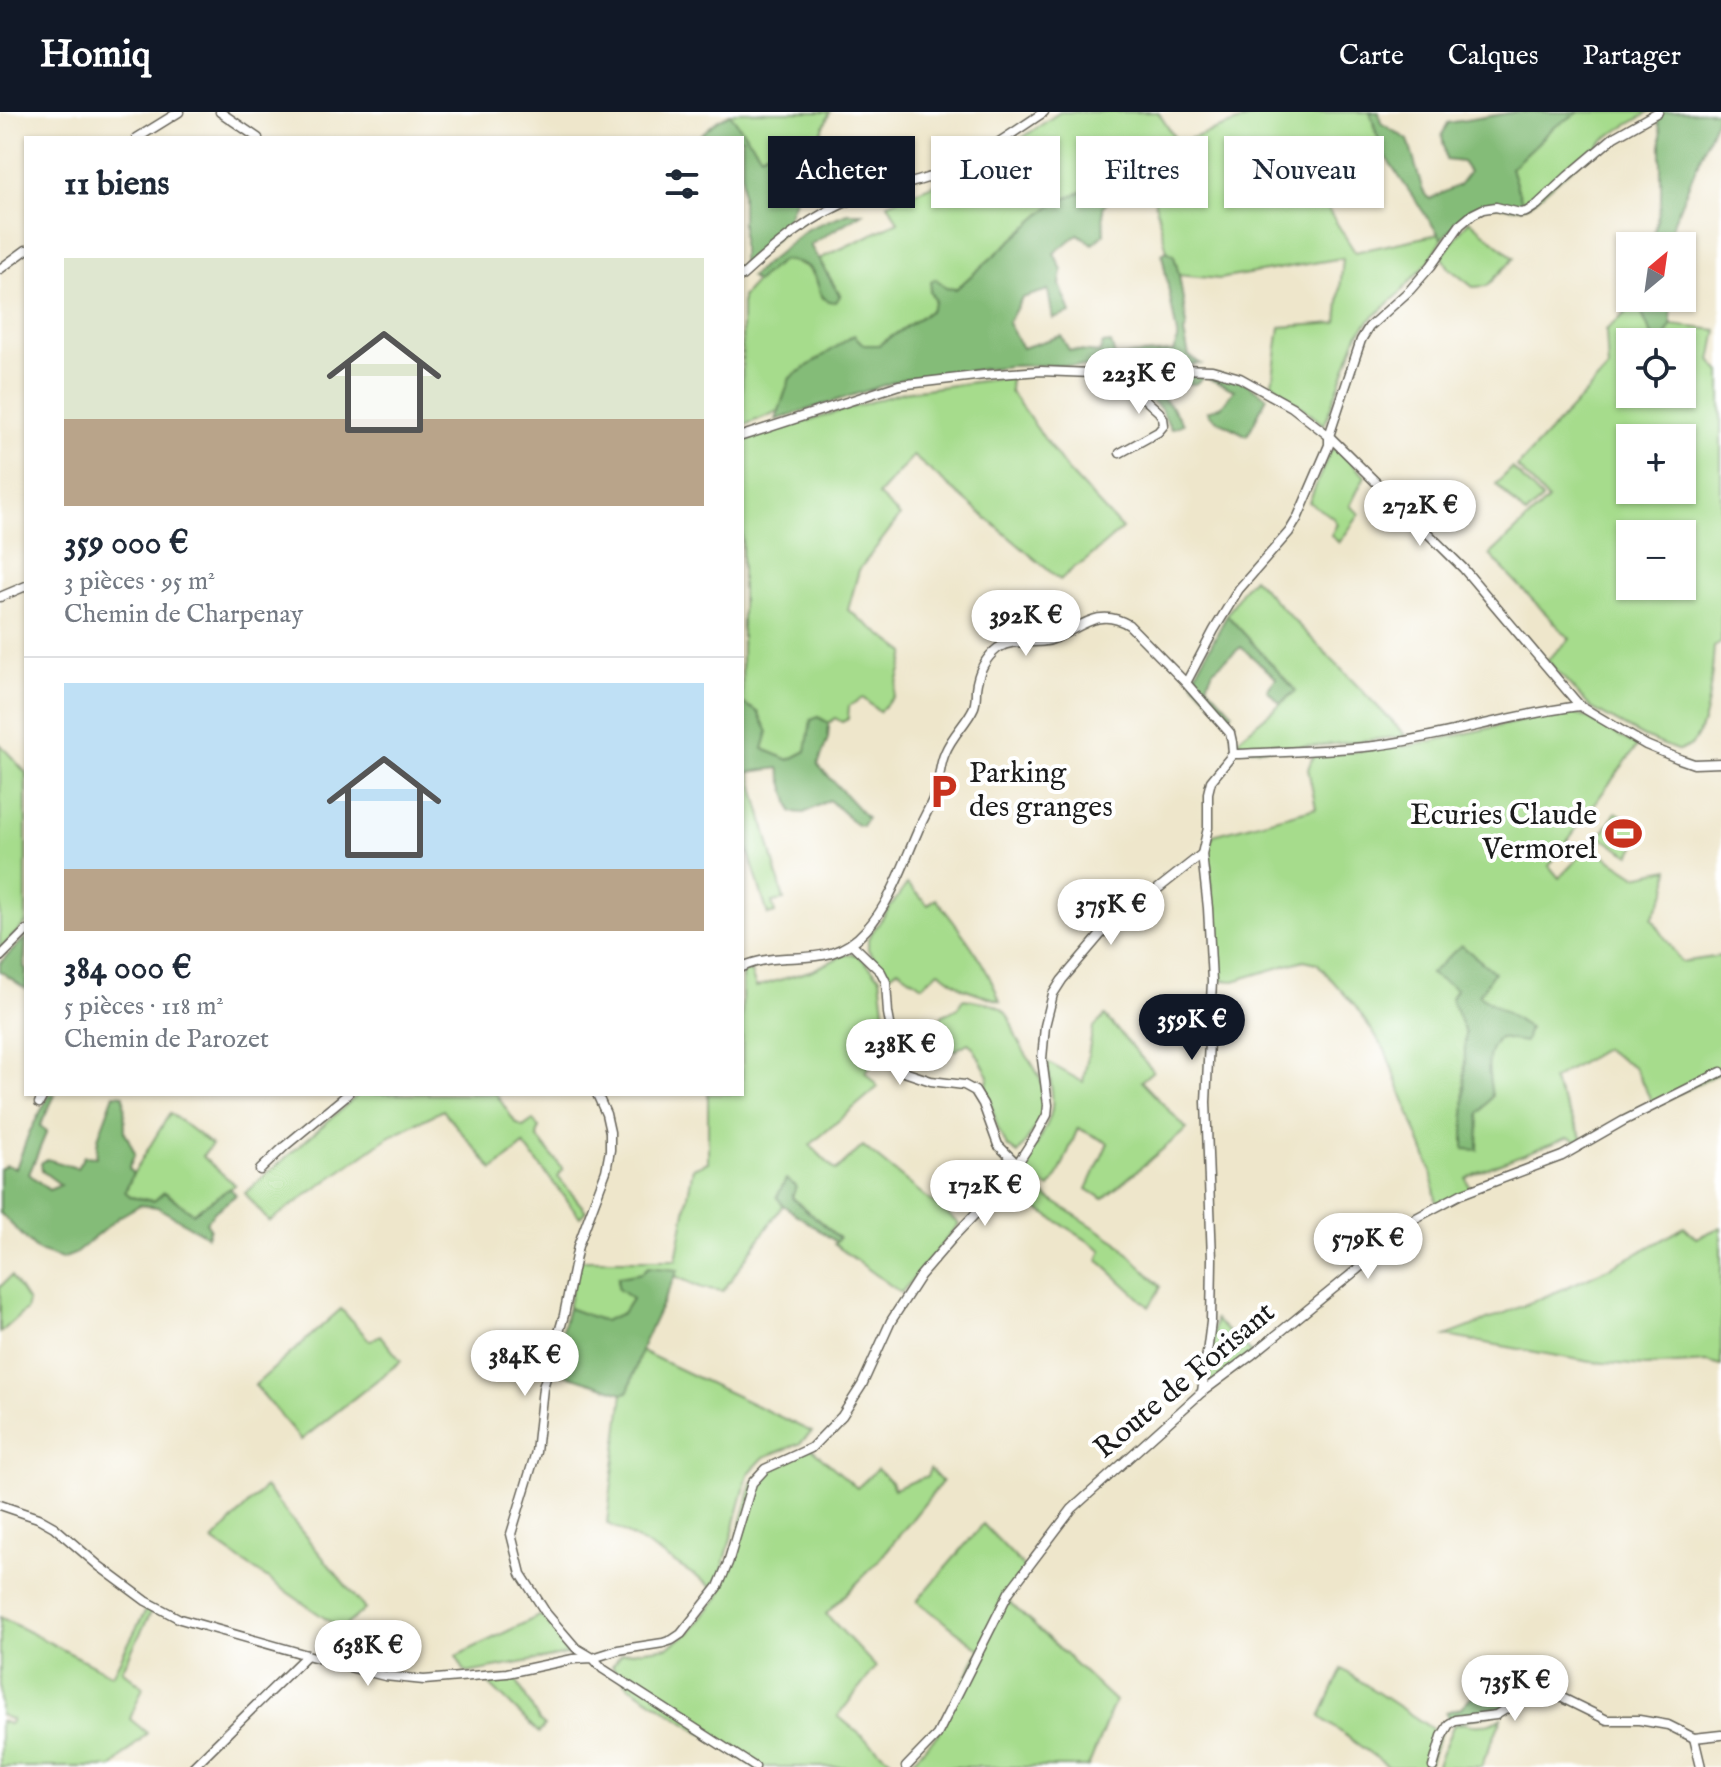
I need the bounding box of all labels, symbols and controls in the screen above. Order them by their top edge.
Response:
text: Homiq [40,32,151,80]
text: Carte [1339,39,1404,74]
text: Calques [1448,39,1539,74]
text: Partager [1583,39,1681,74]
chip: Acheter [768,136,915,208]
chip: Louer [931,136,1060,208]
chip: Filtres [1076,136,1208,208]
chip: Nouveau [1224,136,1384,208]
icon: filters [660,162,704,206]
text: 11 biens [64,163,169,206]
north arrow [1616,232,1696,312]
map controls [1616,232,1696,600]
icon: home [312,310,456,454]
button: locate [1616,328,1696,408]
pin: 223K € [1074,348,1204,416]
text: 223K € [1102,357,1176,390]
button: + [1616,424,1696,504]
pin: 272K € [1355,480,1485,548]
text: 272K € [1382,489,1458,522]
button: − [1616,520,1696,600]
text: 359 000 € [64,522,189,565]
text: 3 pièces · 95 m² [64,565,215,598]
pin: 392K € [961,590,1091,658]
text: Chemin de Charpenay [64,598,303,631]
text: 392K € [990,599,1062,632]
icon: home [312,735,456,879]
place label: Parking des granges [969,755,1113,827]
parking icon: Parking des granges [924,772,962,810]
place label: Ecuries Claude Vermorel [1410,797,1598,869]
sports icon: Ecuries Claude Vermorel [1604,814,1642,852]
pin: 375K € [1046,879,1176,947]
text: 375K € [1075,888,1147,921]
text: 384 000 € [64,947,192,990]
text: 5 pièces · 118 m² [64,990,224,1023]
pin: 359K € [1127,994,1257,1062]
text: 359K € [1157,1003,1227,1036]
pin: 238K € [835,1019,965,1087]
text: Chemin de Parozet [64,1023,269,1056]
text: 238K € [864,1028,936,1061]
pin: 172K € [920,1160,1050,1228]
text: 172K € [948,1169,1022,1202]
pin: 579K € [1303,1213,1433,1281]
text: 579K € [1332,1222,1404,1255]
street label: Route de Forisant [1087,1294,1283,1468]
pin: 384K € [460,1330,590,1398]
text: 384K € [489,1339,561,1372]
pin: 638K € [303,1620,433,1688]
text: 638K € [333,1629,403,1662]
pin: 735K € [1450,1655,1580,1723]
text: 735K € [1479,1664,1551,1697]

